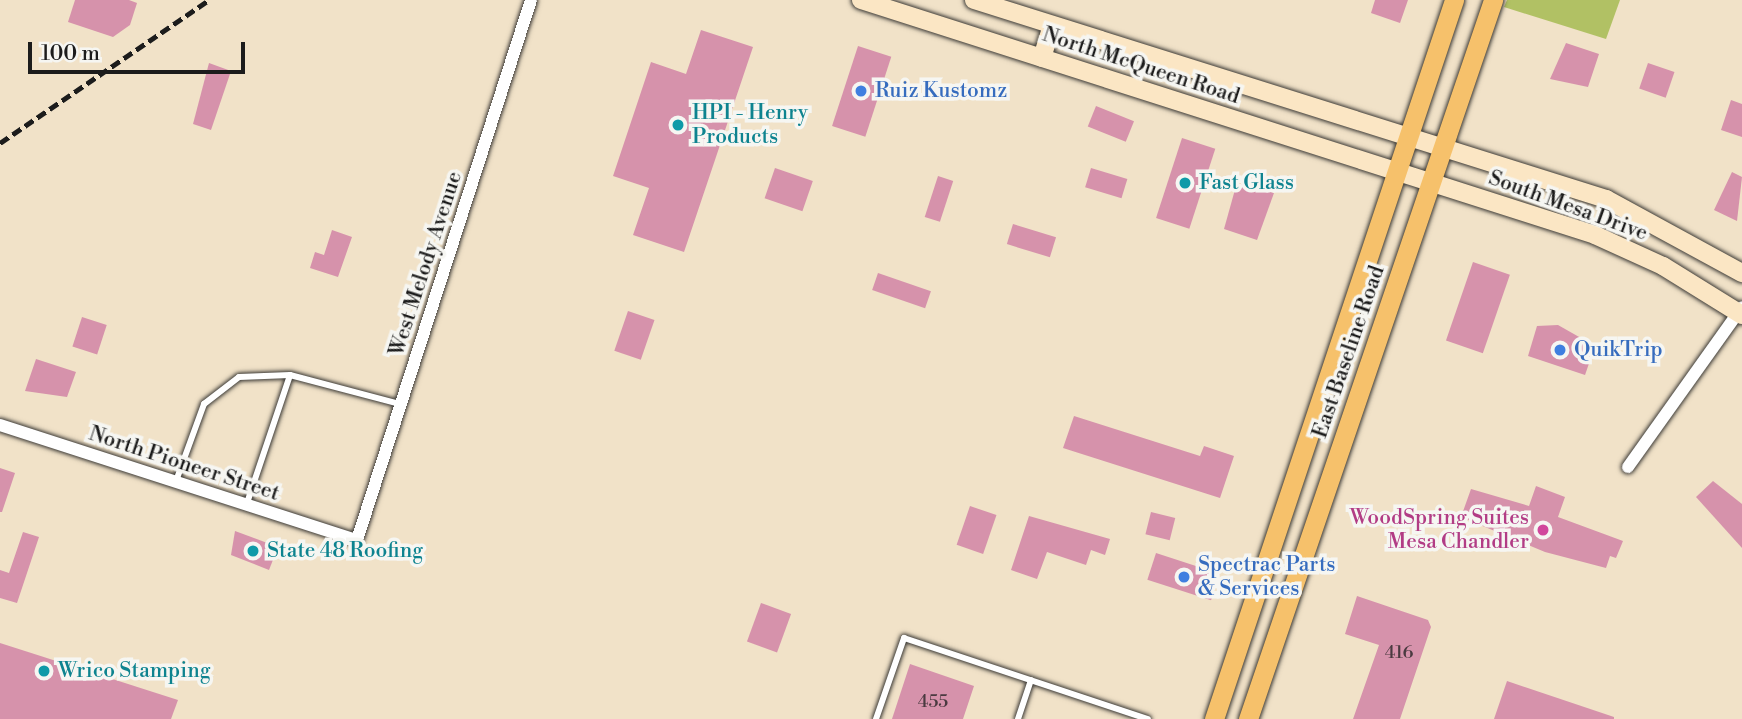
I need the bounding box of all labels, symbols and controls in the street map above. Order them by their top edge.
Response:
street label: North McQueen Road [1039,22,1243,110]
scale bar [32,28,248,72]
text: 100 m [41,41,100,67]
place label: Ruiz Kustomz [875,78,1007,104]
marker: Ruiz Kustomz [853,83,869,99]
place label: HPI - Henry Products [692,100,808,150]
marker: HPI - Henry Products [670,117,686,133]
street label: South Mesa Drive [1485,166,1651,246]
street label: West Melody Avenue [384,169,468,359]
place label: Fast Glass [1199,170,1294,196]
marker: Fast Glass [1177,175,1193,191]
street label: East Baseline Road [1308,262,1390,442]
place label: QuikTrip [1574,337,1663,363]
marker: QuikTrip [1552,342,1568,358]
street label: North Pioneer Street [86,421,282,507]
place label: WoodSpring Suites Mesa Chandler [1350,505,1529,555]
marker: WoodSpring Suites Mesa Chandler [1535,522,1551,538]
place label: State 48 Roofing [267,538,423,564]
marker: State 48 Roofing [245,543,261,559]
place label: Spectrac Parts & Services [1198,552,1336,602]
marker: Spectrac Parts & Services [1176,569,1192,585]
house number: 416 [1385,642,1413,664]
place label: Wrico Stamping [58,658,211,684]
marker: Wrico Stamping [36,663,52,679]
house number: 455 [918,691,948,713]

